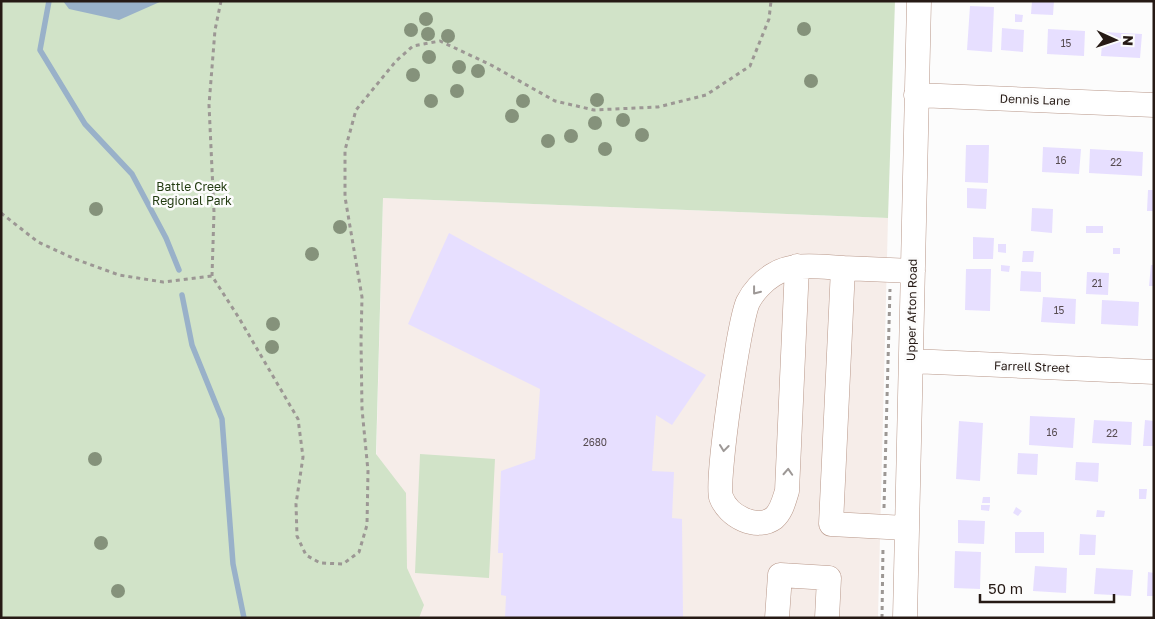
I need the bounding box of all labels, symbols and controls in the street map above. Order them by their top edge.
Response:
north arrow [1090,15,1140,65]
text: N [1120,35,1137,46]
house number: 15 [1061,37,1072,49]
street label: Dennis Lane [999,91,1071,108]
house number: 16 [1056,154,1066,166]
house number: 22 [1110,156,1122,168]
park label: Battle Creek Regional Park [152,179,232,208]
street label: Upper Afton Road [903,259,920,361]
house number: 21 [1092,277,1102,289]
one-way arrow [754,285,762,294]
house number: 15 [1054,304,1065,316]
street label: Farrell Street [994,358,1070,375]
house number: 16 [1047,426,1057,438]
house number: 22 [1106,427,1118,439]
house number: 2680 [583,436,607,448]
one-way arrow [719,445,730,453]
one-way arrow [783,468,794,476]
scale bar [980,572,1114,604]
text: 50 m [988,579,1023,597]

